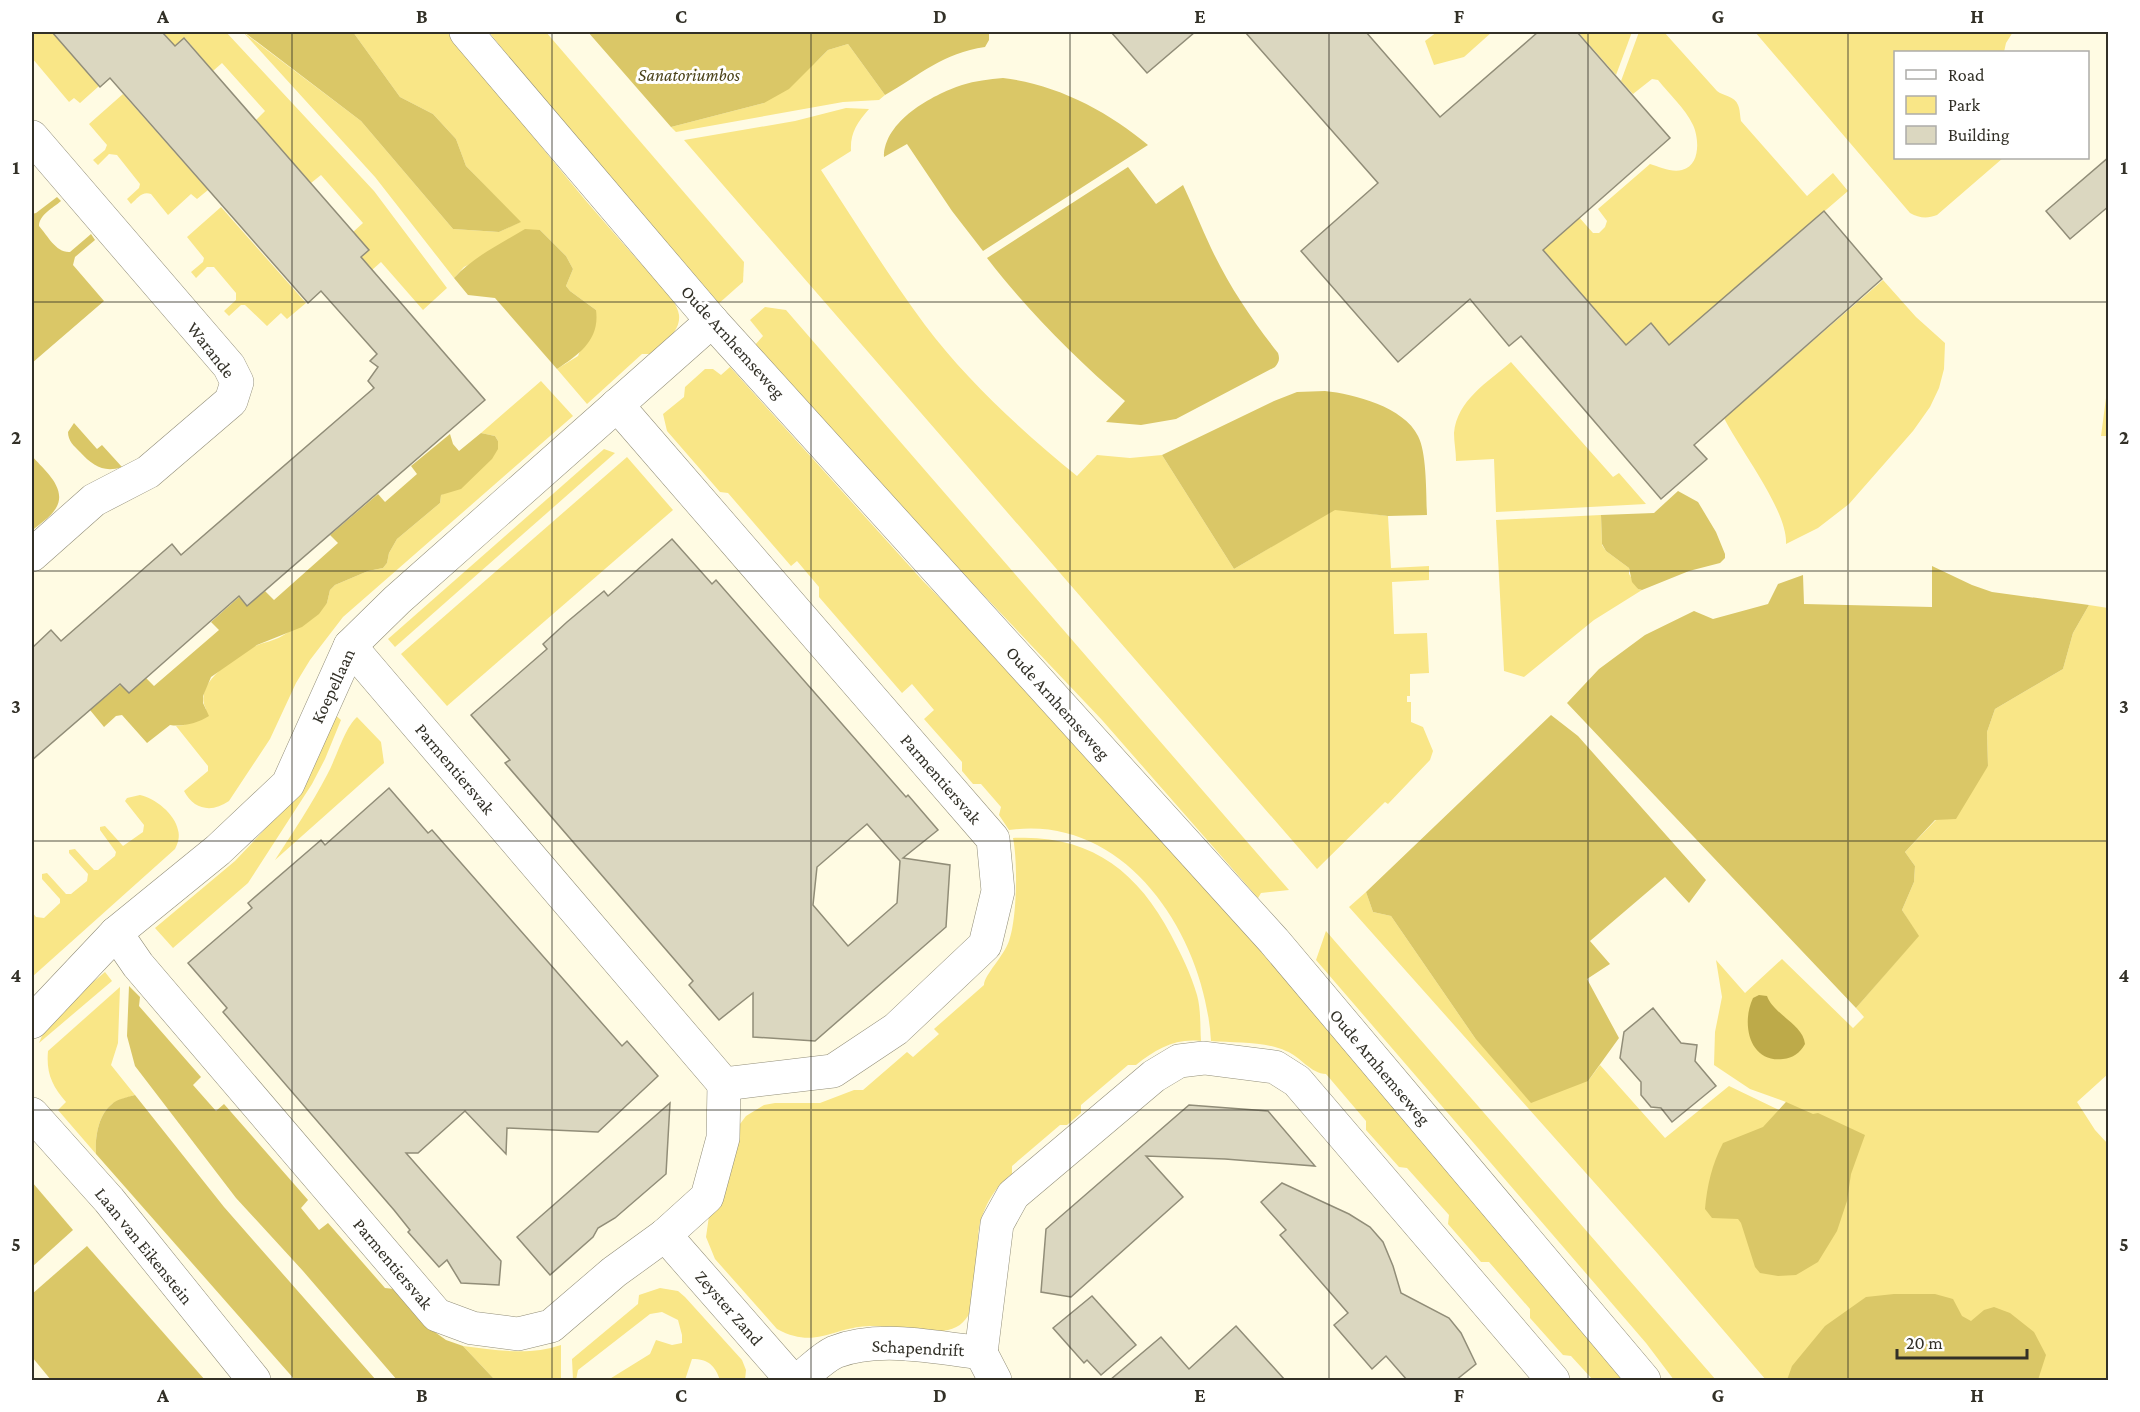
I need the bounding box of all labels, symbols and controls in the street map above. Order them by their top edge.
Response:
text: A [156,5,170,27]
text: B [416,5,428,27]
text: C [675,5,687,27]
text: D [933,5,947,27]
text: E [1194,5,1206,27]
text: F [1454,5,1465,27]
text: G [1712,5,1725,27]
text: H [1970,5,1984,27]
legend [1894,51,2089,159]
park label: Sanatoriumbos [638,65,740,85]
text: Road [1948,65,1985,85]
text: Park [1948,95,1980,115]
text: Building [1948,125,2010,145]
text: 1 [12,156,20,178]
text: 1 [2120,156,2128,178]
street label: Oude Arnhemseweg [677,281,789,403]
street label: Warande [183,318,239,382]
text: 2 [11,426,21,448]
text: 2 [2119,426,2129,448]
street label: Oude Arnhemseweg [1002,642,1114,764]
street label: Koepellaan [307,645,359,727]
text: 3 [11,695,21,717]
text: 3 [2119,695,2129,717]
street label: Parmentiersvak [411,719,499,819]
street label: Parmentiersvak [897,730,986,828]
text: 4 [11,964,22,986]
text: 4 [2119,964,2130,986]
street label: Oude Arnhemseweg [1326,1005,1435,1129]
street label: Laan van Eikenstein [91,1184,197,1308]
street label: Parmentiersvak [349,1214,437,1314]
text: 5 [11,1233,21,1255]
text: 5 [2119,1233,2129,1255]
street label: Zeyster Zand [691,1266,767,1350]
scale bar [1897,1322,2028,1360]
text: 20 m [1906,1333,1943,1353]
street label: Schapendrift [871,1336,966,1360]
text: A [156,1384,170,1406]
text: B [416,1384,428,1406]
text: C [675,1384,687,1406]
text: D [933,1384,947,1406]
text: E [1194,1384,1206,1406]
text: F [1454,1384,1465,1406]
text: G [1712,1384,1725,1406]
text: H [1970,1384,1984,1406]

